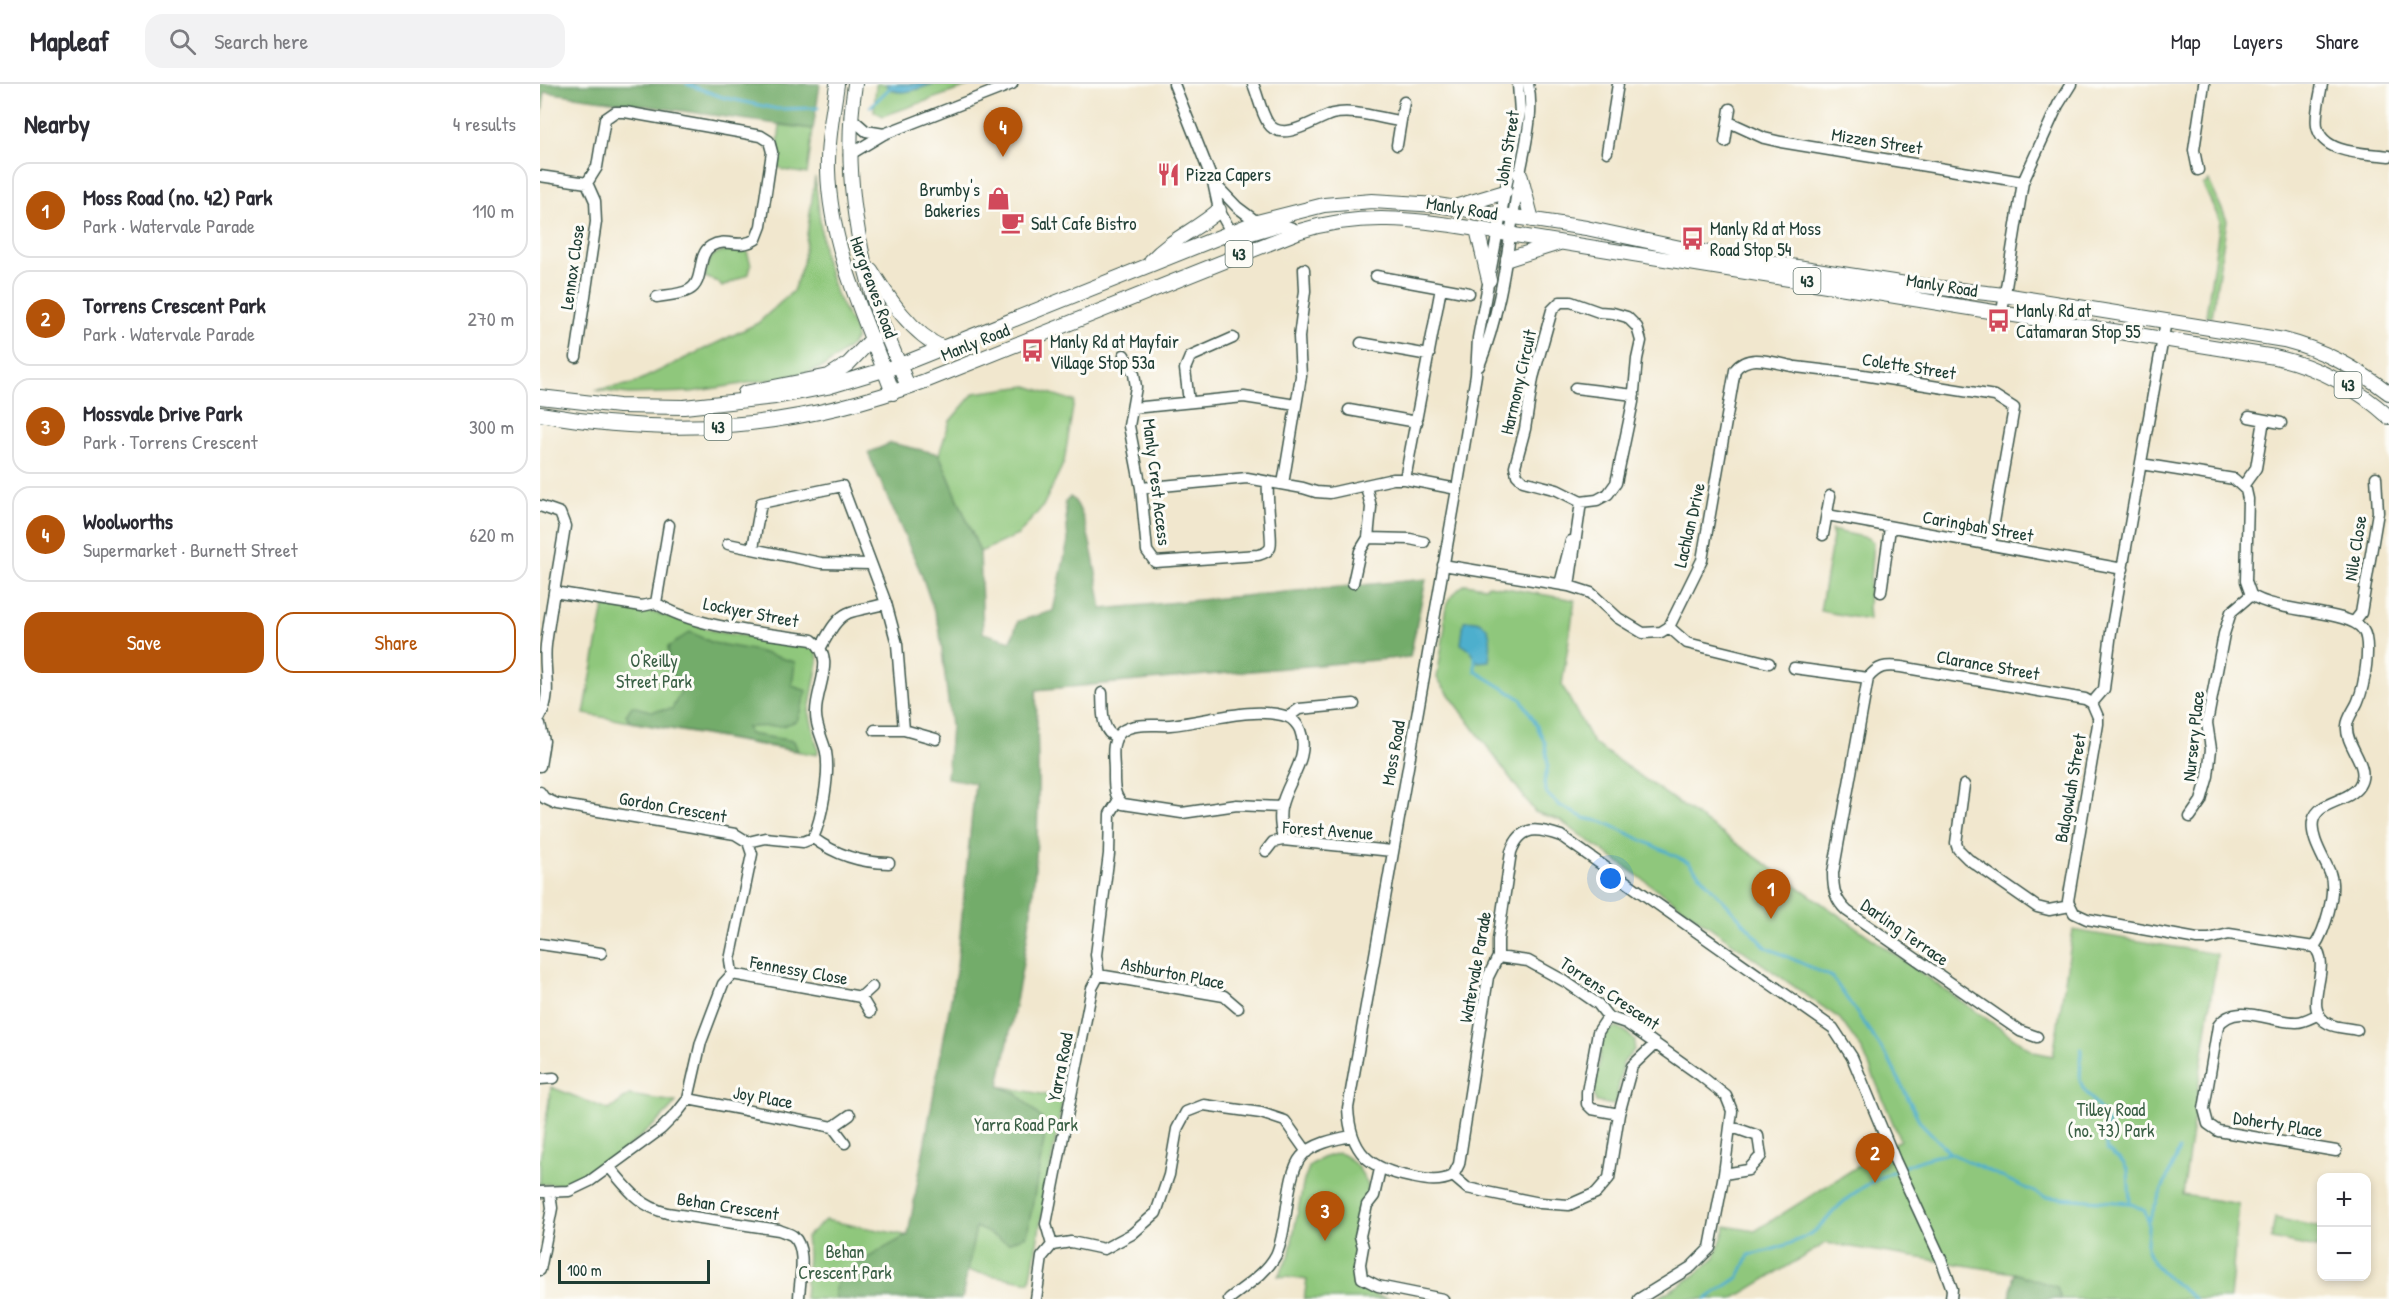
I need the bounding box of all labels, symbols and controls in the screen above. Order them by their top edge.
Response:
search box [145,14,565,68]
text: Mapleaf [30,22,109,60]
icon: search [166,25,199,58]
text: Search here [214,26,308,56]
text: Map [2171,27,2200,56]
text: Layers [2233,27,2283,56]
text: Share [2316,27,2359,56]
text: Nearby [24,106,90,141]
pin: 4 [984,107,1022,157]
street label: John Street [1489,108,1525,187]
text: 4 results [453,110,516,137]
street label: Mizzen Street [1830,121,1925,161]
restaurant icon: Pizza Capers [1155,161,1181,187]
place label: Pizza Capers [1186,162,1271,187]
place label: Brumby's Bakeries [920,177,980,223]
text: Moss Road (no. 42) Park [83,182,272,212]
shop icon: Brumby's Bakeries [985,186,1011,212]
street label: Manly Road [1425,190,1499,226]
text: 1 [42,197,49,224]
text: 110 m [472,197,514,224]
cafe icon: Salt Cafe Bistro [1000,210,1026,236]
place label: Salt Cafe Bistro [1031,211,1137,236]
text: Park · Watervale Parade [83,212,255,239]
place label: Manly Rd at Moss Road Stop 54 [1710,216,1821,262]
street label: Lennox Close [554,223,590,311]
bus stop icon: Manly Rd at Moss Road Stop 54 [1679,225,1705,251]
street label: Hargreaves Road [844,233,904,341]
road number: 43 [1226,241,1252,267]
street label: Manly Road [1905,267,1979,303]
road number: 43 [1794,268,1820,294]
text: Torrens Crescent Park [83,290,266,320]
place label: Manly Rd at Catamaran Stop 55 [2016,298,2141,344]
text: 2 [41,305,50,332]
text: 270 m [468,305,514,332]
bus stop icon: Manly Rd at Catamaran Stop 55 [1985,307,2011,333]
street label: Manly Road [937,317,1013,367]
text: Park · Watervale Parade [83,320,255,347]
street label: Harmony Circuit [1494,326,1542,437]
place label: Manly Rd at Mayfair Village Stop 53a [1050,329,1179,375]
bus stop icon: Manly Rd at Mayfair Village Stop 53a [1019,338,1045,364]
street label: Colette Street [1860,346,1958,386]
road number: 43 [2334,372,2362,398]
text: Mossvale Drive Park [83,398,242,428]
text: 3 [41,413,50,440]
text: 300 m [469,413,514,440]
road number: 43 [704,414,732,440]
street label: Manly Crest Access [1137,417,1177,547]
text: Park · Torrens Crescent [83,428,258,455]
street label: Lachlan Drive [1667,480,1711,570]
street label: Caringbah Street [1921,504,2036,548]
text: Woolworths [83,506,173,536]
street label: Nile Close [2338,514,2372,582]
text: 4 [42,521,49,548]
text: 620 m [470,521,514,548]
text: Supermarket · Burnett Street [83,536,298,563]
street label: Lockyer Street [701,591,801,634]
button: Save [24,612,264,673]
button: Share [276,612,516,673]
street label: Clarance Street [1935,644,2042,686]
park label: O'Reilly Street Park [616,648,693,694]
street label: Nursery Place [2176,689,2210,783]
street label: Moss Road [1375,719,1411,787]
street label: Balgowlah Street [2048,731,2092,844]
street label: Gordon Crescent [617,785,730,829]
street label: Forest Avenue [1281,814,1374,846]
your location [1596,864,1625,893]
pin: 1 [1752,870,1790,919]
street label: Darling Terrace [1856,892,1954,972]
street label: Watervale Parade [1453,909,1497,1025]
street label: Fennessy Close [747,949,850,991]
street label: Torrens Crescent [1555,950,1665,1036]
street label: Ashburton Place [1119,951,1227,995]
street label: Yarra Road [1041,1030,1079,1104]
street label: Joy Place [731,1079,795,1115]
park label: Tilley Road (no. 73) Park [2067,1097,2155,1143]
street label: Doherty Place [2232,1105,2324,1143]
park label: Yarra Road Park [974,1112,1078,1137]
pin: 2 [1856,1134,1894,1183]
map controls [2317,1173,2371,1281]
button: + [2317,1173,2371,1227]
street label: Behan Crescent [675,1186,781,1226]
pin: 3 [1306,1192,1344,1241]
button: − [2317,1227,2371,1281]
park label: Behan Crescent Park [798,1239,892,1285]
scale bar [558,1257,710,1284]
text: 100 m [567,1259,602,1281]

